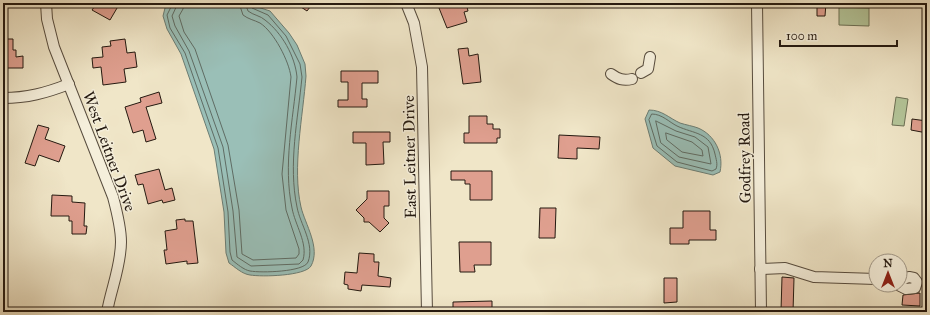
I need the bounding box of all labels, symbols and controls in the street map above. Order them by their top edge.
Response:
scale bar [780,22,897,48]
text: 100 m [786,29,817,43]
street label: West Leitner Drive [79,89,140,214]
street label: East Leitner Drive [399,95,420,219]
street label: Godfrey Road [734,112,755,204]
north arrow [868,253,908,293]
text: N [883,257,893,270]

